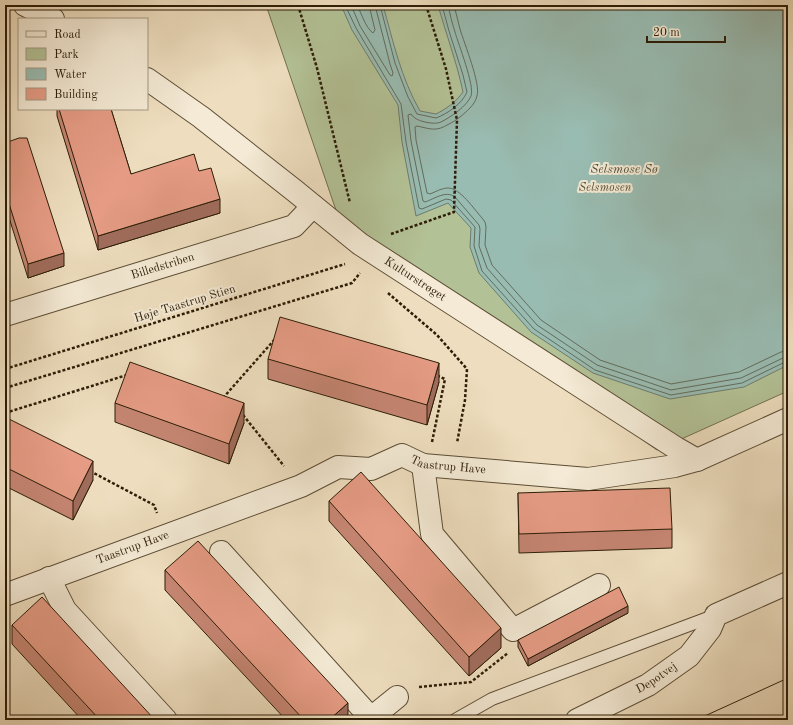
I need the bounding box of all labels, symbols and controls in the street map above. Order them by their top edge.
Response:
legend [18,18,148,110]
scale bar [647,18,725,44]
text: 20 m [653,27,680,39]
text: Road [54,29,81,41]
text: Park [54,49,79,61]
text: Water [54,69,87,81]
text: Building [54,89,98,101]
water label: Selsmose Sø [590,163,658,176]
park label: Selsmosen [579,182,632,194]
street label: Billedstriben [130,251,196,282]
street label: Kulturstrøget [382,255,448,304]
street label: Høje Taastrup Stien [133,283,238,325]
street label: Taastrup Have [408,454,487,476]
street label: Taastrup Have [95,529,171,567]
street label: Depotvej [634,660,679,696]

